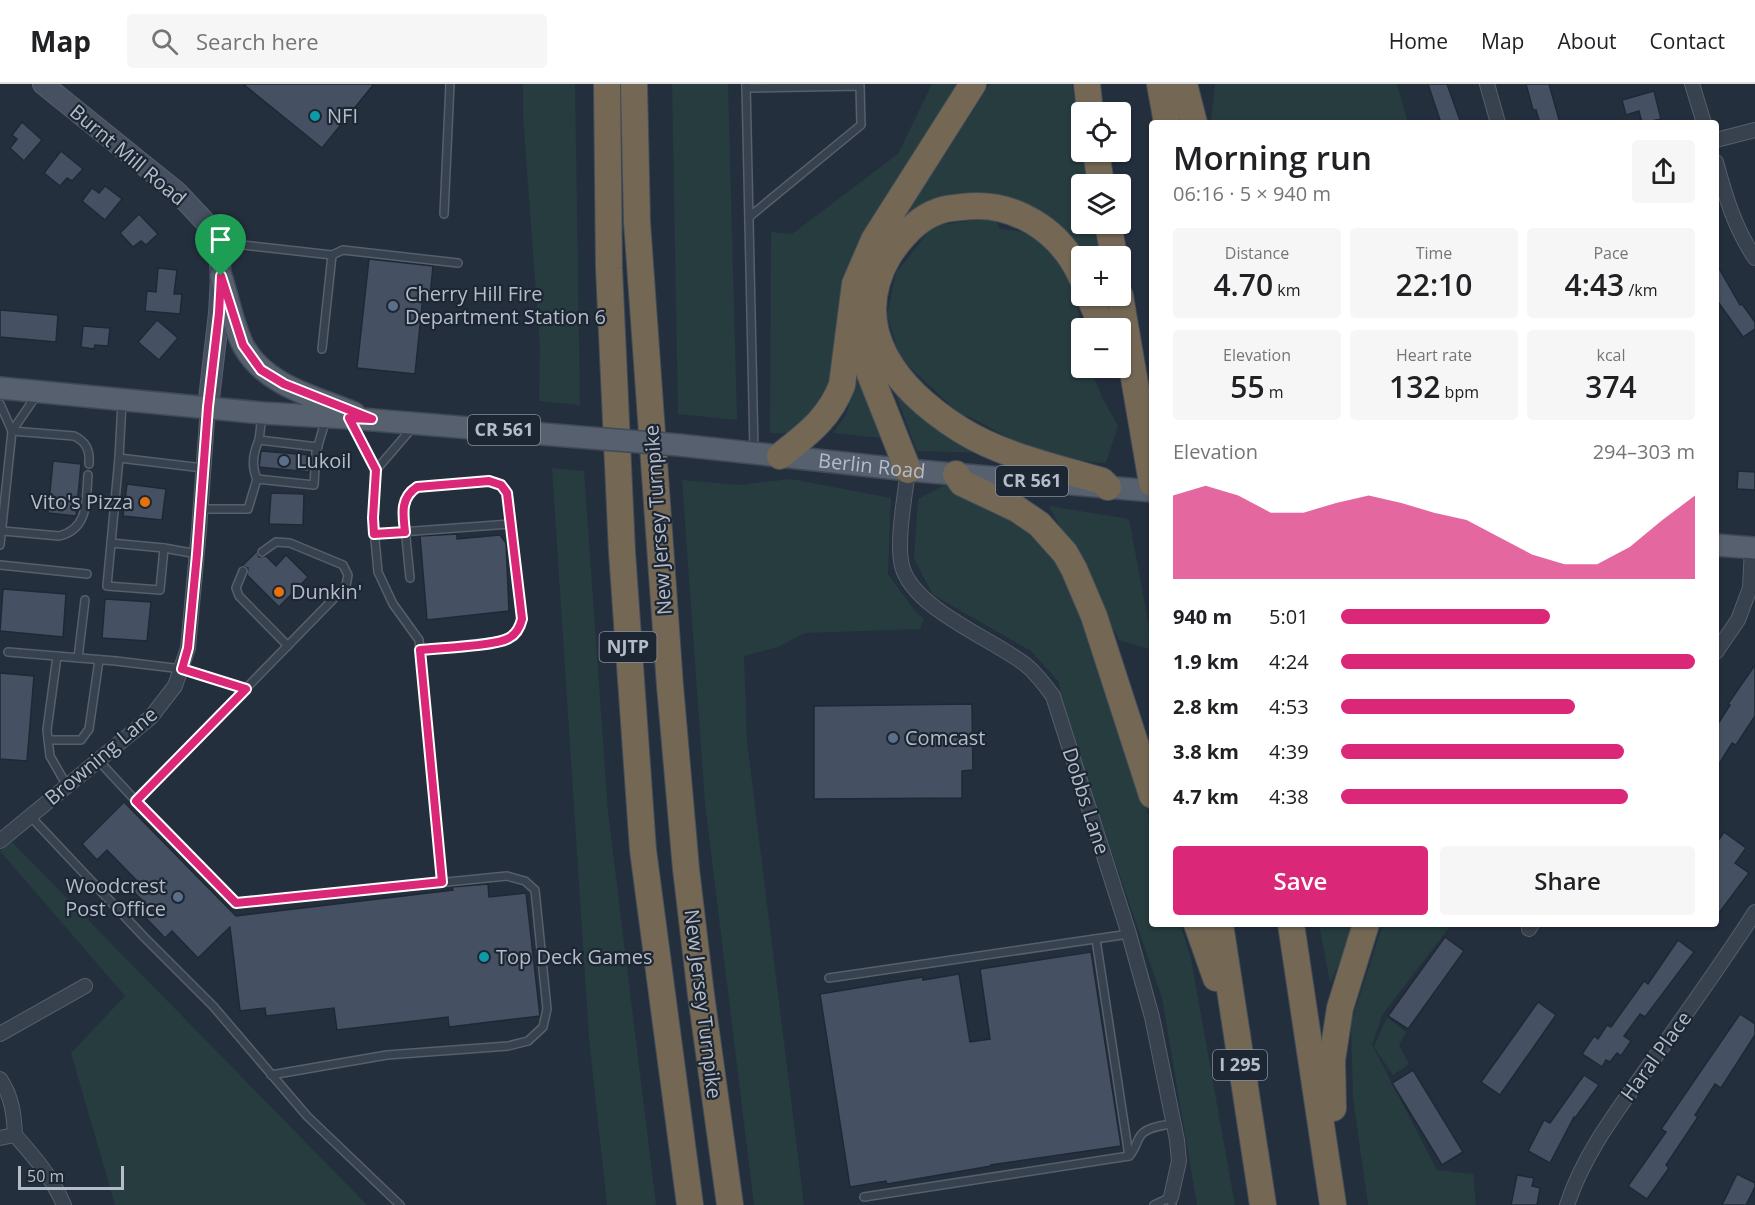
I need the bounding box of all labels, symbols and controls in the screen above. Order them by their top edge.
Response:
search box [127,14,547,68]
text: Map [30,22,91,60]
icon: search [148,25,181,58]
text: Search here [196,26,319,56]
text: Home [1389,27,1448,55]
text: Map [1481,27,1524,55]
text: About [1557,27,1617,55]
text: Contact [1650,27,1725,55]
street label: Burnt Mill Road [64,98,192,211]
place label: NFI [327,102,358,129]
map controls [1071,102,1131,378]
button: locate [1071,102,1131,162]
marker: NFI [308,109,322,123]
text: Morning run [1173,135,1372,180]
button: share [1632,140,1695,203]
button: layers [1071,174,1131,234]
text: 06:16 · 5 × 940 m [1173,180,1331,207]
pin [195,214,246,276]
icon: arrive [204,223,237,256]
text: Distance [1225,242,1289,264]
text: Time [1416,242,1452,264]
text: Pace [1593,242,1629,264]
button: + [1071,246,1131,306]
text: 4.70 [1213,264,1273,305]
text: 22:10 [1396,264,1472,305]
text: 4:43 [1565,264,1624,305]
text: km [1273,279,1301,301]
text: /km [1624,279,1657,301]
place label: Cherry Hill Fire Department Station 6 [405,280,606,330]
marker: Cherry Hill Fire Department Station 6 [386,299,400,313]
button: − [1071,318,1131,378]
text: Elevation [1223,344,1291,366]
text: Heart rate [1396,344,1472,366]
text: kcal [1597,344,1626,366]
text: 55 [1230,366,1265,407]
text: 132 [1389,366,1440,407]
text: 374 [1585,366,1637,407]
text: m [1265,381,1284,403]
text: bpm [1440,381,1479,403]
road number: CR 561 [468,415,540,445]
street label: New Jersey Turnpike [637,424,678,616]
text: Elevation [1173,438,1258,465]
text: 294–303 m [1593,438,1695,465]
street label: Berlin Road [817,446,927,484]
place label: Lukoil [296,447,351,474]
marker: Lukoil [277,454,291,468]
road number: CR 561 [996,466,1068,496]
place label: Vito's Pizza [31,488,133,515]
marker: Vito's Pizza [138,495,152,509]
place label: Dunkin' [291,578,362,605]
marker: Dunkin' [272,585,286,599]
text: 940 m [1173,603,1232,630]
text: 5:01 [1269,603,1309,630]
road number: NJTP [600,632,656,662]
text: 1.9 km [1173,648,1239,675]
text: 4:24 [1269,648,1309,675]
text: 2.8 km [1173,693,1239,720]
text: 4:53 [1269,693,1309,720]
street label: Browning Lane [39,701,163,811]
place label: Comcast [905,724,986,751]
marker: Comcast [886,731,900,745]
text: 3.8 km [1173,738,1239,765]
text: 4:39 [1269,738,1309,765]
street label: Dobbs Lane [1057,744,1116,858]
text: 4.7 km [1173,783,1239,810]
text: 4:38 [1269,783,1309,810]
button: Save [1173,846,1428,915]
button: Share [1440,846,1695,915]
place label: Woodcrest Post Office [65,872,166,922]
marker: Woodcrest Post Office [171,890,185,904]
street label: New Jersey Turnpike [678,908,729,1100]
place label: Top Deck Games [496,943,652,970]
marker: Top Deck Games [477,950,491,964]
street label: Haral Place [1614,1006,1697,1106]
road number: I 295 [1213,1050,1267,1080]
scale bar [18,1163,124,1190]
text: 50 m [27,1165,64,1187]

